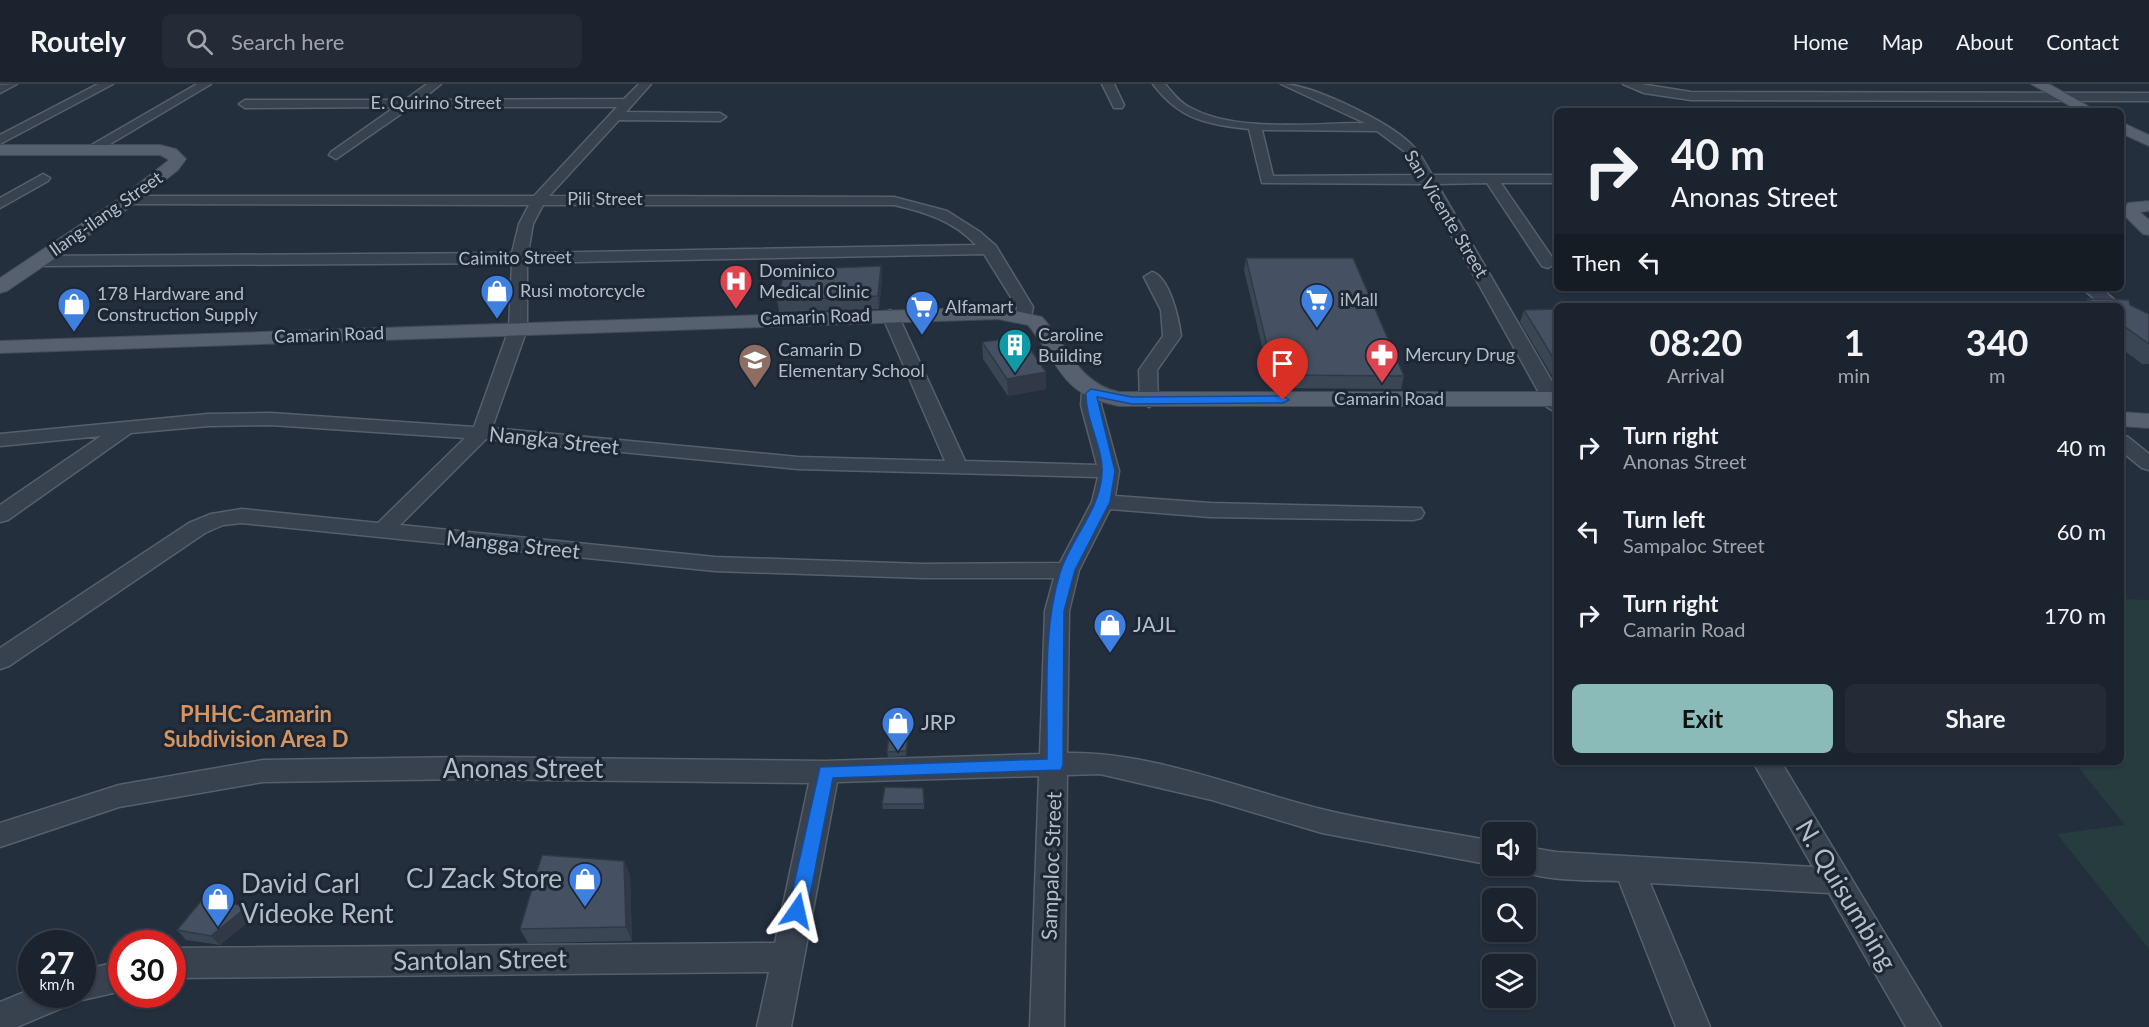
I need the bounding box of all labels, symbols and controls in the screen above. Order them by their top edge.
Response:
search box [162,14,582,68]
text: Routely [30,24,126,58]
icon: search [183,25,216,58]
text: Search here [231,28,344,55]
text: Home [1793,29,1849,54]
text: Map [1882,29,1923,54]
text: About [1956,29,2013,54]
text: Contact [2046,29,2119,54]
street label: E. Quirino Street [370,91,502,113]
text: 40 m [1671,129,1765,179]
icon: right [1572,132,1650,210]
street label: San Vicente Street [1400,146,1494,282]
street label: Ilang-ilang Street [45,166,167,260]
text: Anonas Street [1671,180,1838,213]
street label: Pili Street [567,187,643,209]
street label: Caimito Street [458,245,572,269]
icon: left [1633,246,1666,279]
text: Then [1572,249,1621,276]
place label: Dominico Medical Clinic [759,259,870,302]
hospital icon: Dominico Medical Clinic [718,263,754,310]
shop icon: Rusi motorcycle [479,273,515,320]
place label: Rusi motorcycle [520,279,645,301]
place label: 178 Hardware and Construction Supply [97,282,259,325]
supermarket icon: iMall [1299,282,1335,329]
shop icon: 178 Hardware and Construction Supply [56,286,92,333]
place label: iMall [1340,288,1378,310]
supermarket icon: Alfamart [904,289,940,336]
place label: Alfamart [945,295,1014,317]
street label: Camarin Road [760,303,870,329]
text: 08:20 [1650,320,1742,364]
text: 1 [1844,320,1865,364]
text: 340 [1966,320,2028,364]
street label: Camarin Road [274,321,384,347]
place label: Caroline Building [1038,323,1103,366]
building icon: Caroline Building [997,327,1033,374]
pharmacy icon: Mercury Drug [1364,337,1400,384]
place label: Camarin D Elementary School [778,338,925,381]
pin [1257,338,1308,400]
school or university icon: Camarin D Elementary School [737,342,773,389]
place label: Mercury Drug [1405,343,1515,365]
icon: arrive [1266,347,1299,380]
text: Arrival [1667,363,1725,387]
text: min [1838,363,1870,387]
text: m [1989,363,2005,387]
street label: Camarin Road [1334,387,1444,409]
street label: Nangka Street [488,420,621,459]
text: Turn right [1623,422,1718,449]
icon: right [1572,431,1605,464]
text: 40 m [2057,434,2106,461]
text: Anonas Street [1623,449,1747,473]
text: Turn left [1623,506,1705,533]
icon: left [1572,515,1605,548]
text: 60 m [2057,518,2106,545]
street label: Mangga Street [445,524,582,563]
text: Sampaloc Street [1623,533,1765,557]
text: Turn right [1623,590,1718,617]
icon: right [1572,599,1605,632]
text: 170 m [2044,602,2106,629]
shop icon: JAJL [1092,607,1128,654]
place label: JAJL [1133,611,1176,636]
text: Camarin Road [1623,617,1745,641]
button: Exit [1572,684,1833,753]
button: Share [1845,684,2106,753]
district label: PHHC-Camarin Subdivision Area D [163,700,349,752]
shop icon: JRP [880,705,916,752]
place label: JRP [921,709,956,734]
street label: Anonas Street [443,752,604,784]
street label: Sampaloc Street [1035,791,1066,941]
street label: N. Quisumbing [1789,813,1904,976]
map controls [1482,822,1536,1008]
button: sound [1482,822,1536,876]
shop icon: CJ Zack Store [567,861,603,908]
place label: CJ Zack Store [406,862,562,894]
place label: David Carl Videoke Rent [241,867,394,929]
position arrow [765,879,829,943]
shop icon: David Carl Videoke Rent [200,881,236,928]
button: search [1482,888,1536,942]
speed limit sign: 30 [108,930,186,1008]
street label: Santolan Street [393,941,568,977]
text: 27 [40,944,74,980]
button: layers [1482,954,1536,1008]
text: km/h [39,975,75,993]

